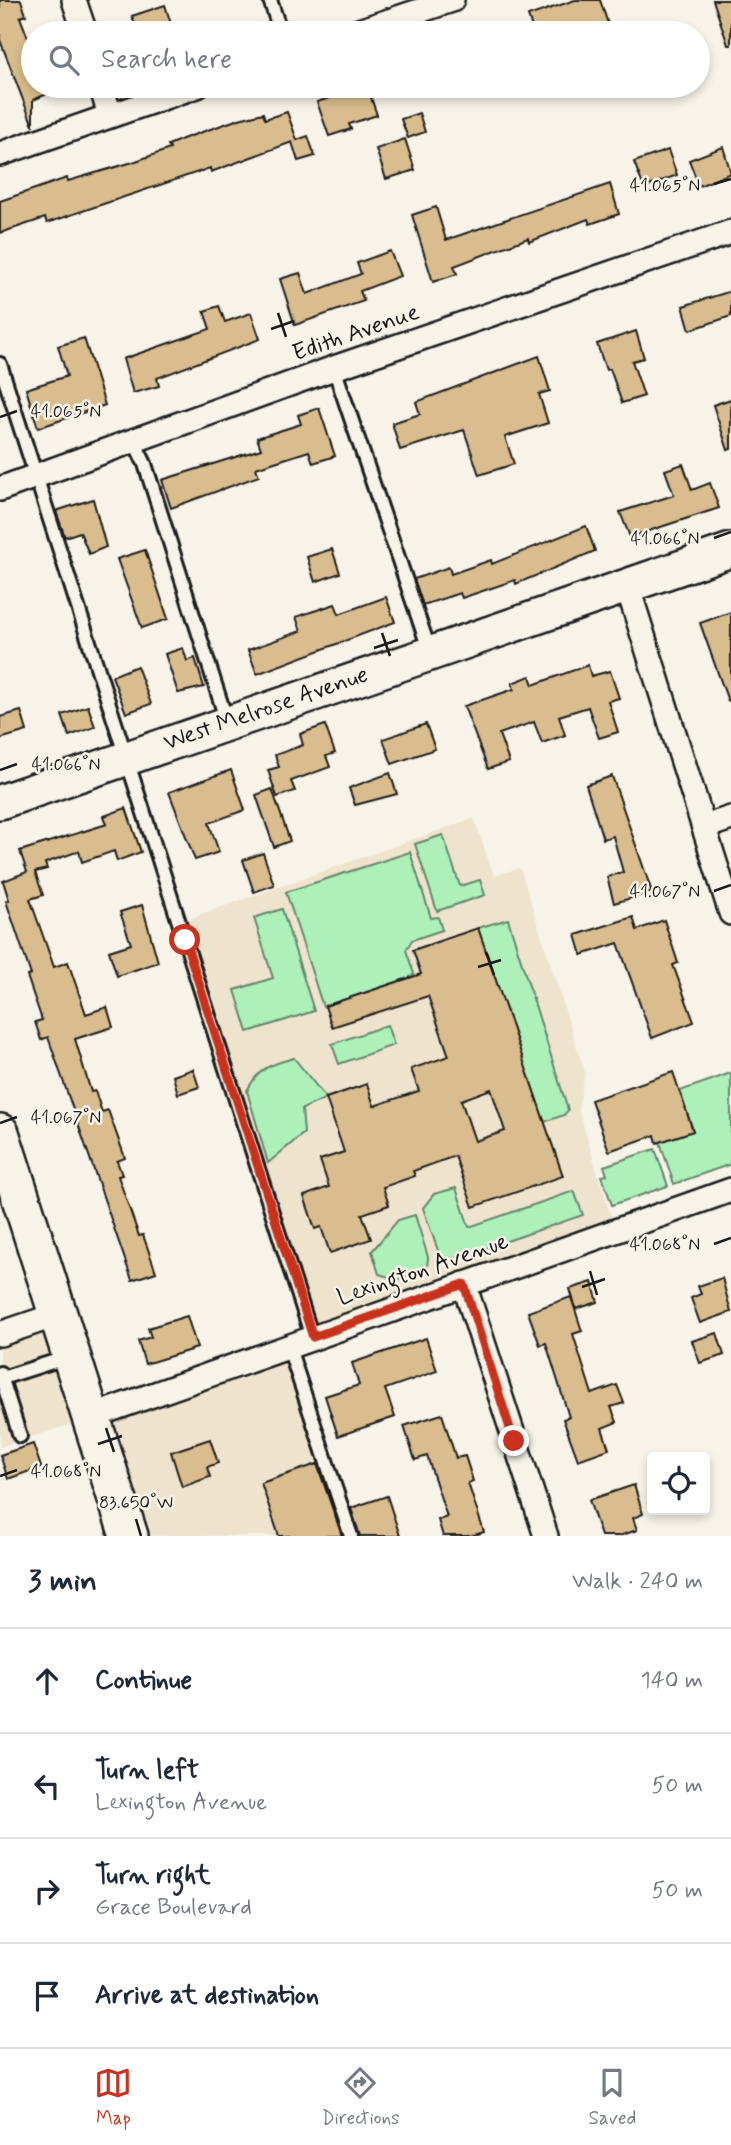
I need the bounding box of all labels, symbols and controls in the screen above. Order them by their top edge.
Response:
search box [21,21,710,98]
icon: search [45,41,83,79]
text: Search here [101,43,232,77]
text: 41.065°N [630,174,700,198]
street label: Edith Avenue [288,297,424,369]
text: 41.065°N [31,400,101,424]
text: 41.066°N [630,527,700,551]
street label: West Melrose Avenue [159,659,373,759]
text: 41.066°N [31,753,101,777]
text: 41.067°N [630,880,700,904]
route start [169,924,200,955]
text: 41.067°N [31,1106,101,1130]
street label: Lexington Avenue [333,1226,514,1317]
text: 41.068°N [630,1233,700,1257]
route end [498,1425,529,1456]
map controls [647,1452,710,1515]
button: locate [647,1452,710,1515]
text: 41.068°N [31,1460,101,1484]
text: 83.650°W [99,1491,173,1515]
text: 3 min [28,1562,97,1601]
text: Walk · 240 m [572,1567,703,1597]
icon: ahead [28,1662,66,1700]
text: Continue [95,1664,192,1698]
text: 140 m [640,1666,703,1696]
text: Turn left [95,1754,199,1788]
icon: left [28,1767,66,1805]
text: 50 m [652,1771,703,1801]
text: Lexington Avenue [95,1788,267,1818]
text: Turn right [95,1859,211,1893]
icon: right [28,1872,66,1910]
text: 50 m [652,1876,703,1906]
text: Grace Boulevard [95,1893,252,1923]
icon: arrive [28,1977,66,2015]
text: Arrive at destination [95,1979,319,2013]
tab: Map [94,2064,132,2131]
tab: Directions [321,2064,400,2131]
tab: Saved [588,2064,636,2131]

